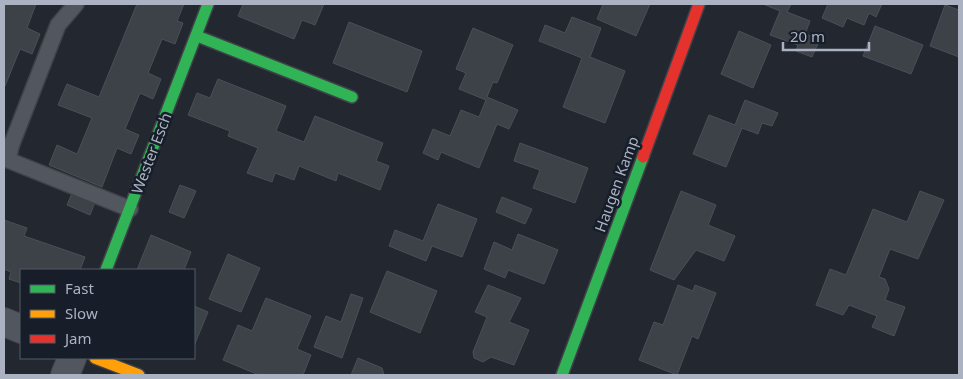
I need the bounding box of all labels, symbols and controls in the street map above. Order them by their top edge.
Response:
scale bar [783,20,869,52]
text: 20 m [790,26,825,46]
street label: Wester Esch [126,110,176,196]
street label: Haugen Kamp [589,133,643,235]
legend [20,269,195,359]
text: Fast [65,278,94,298]
text: Slow [65,303,98,323]
text: Jam [63,328,92,348]

